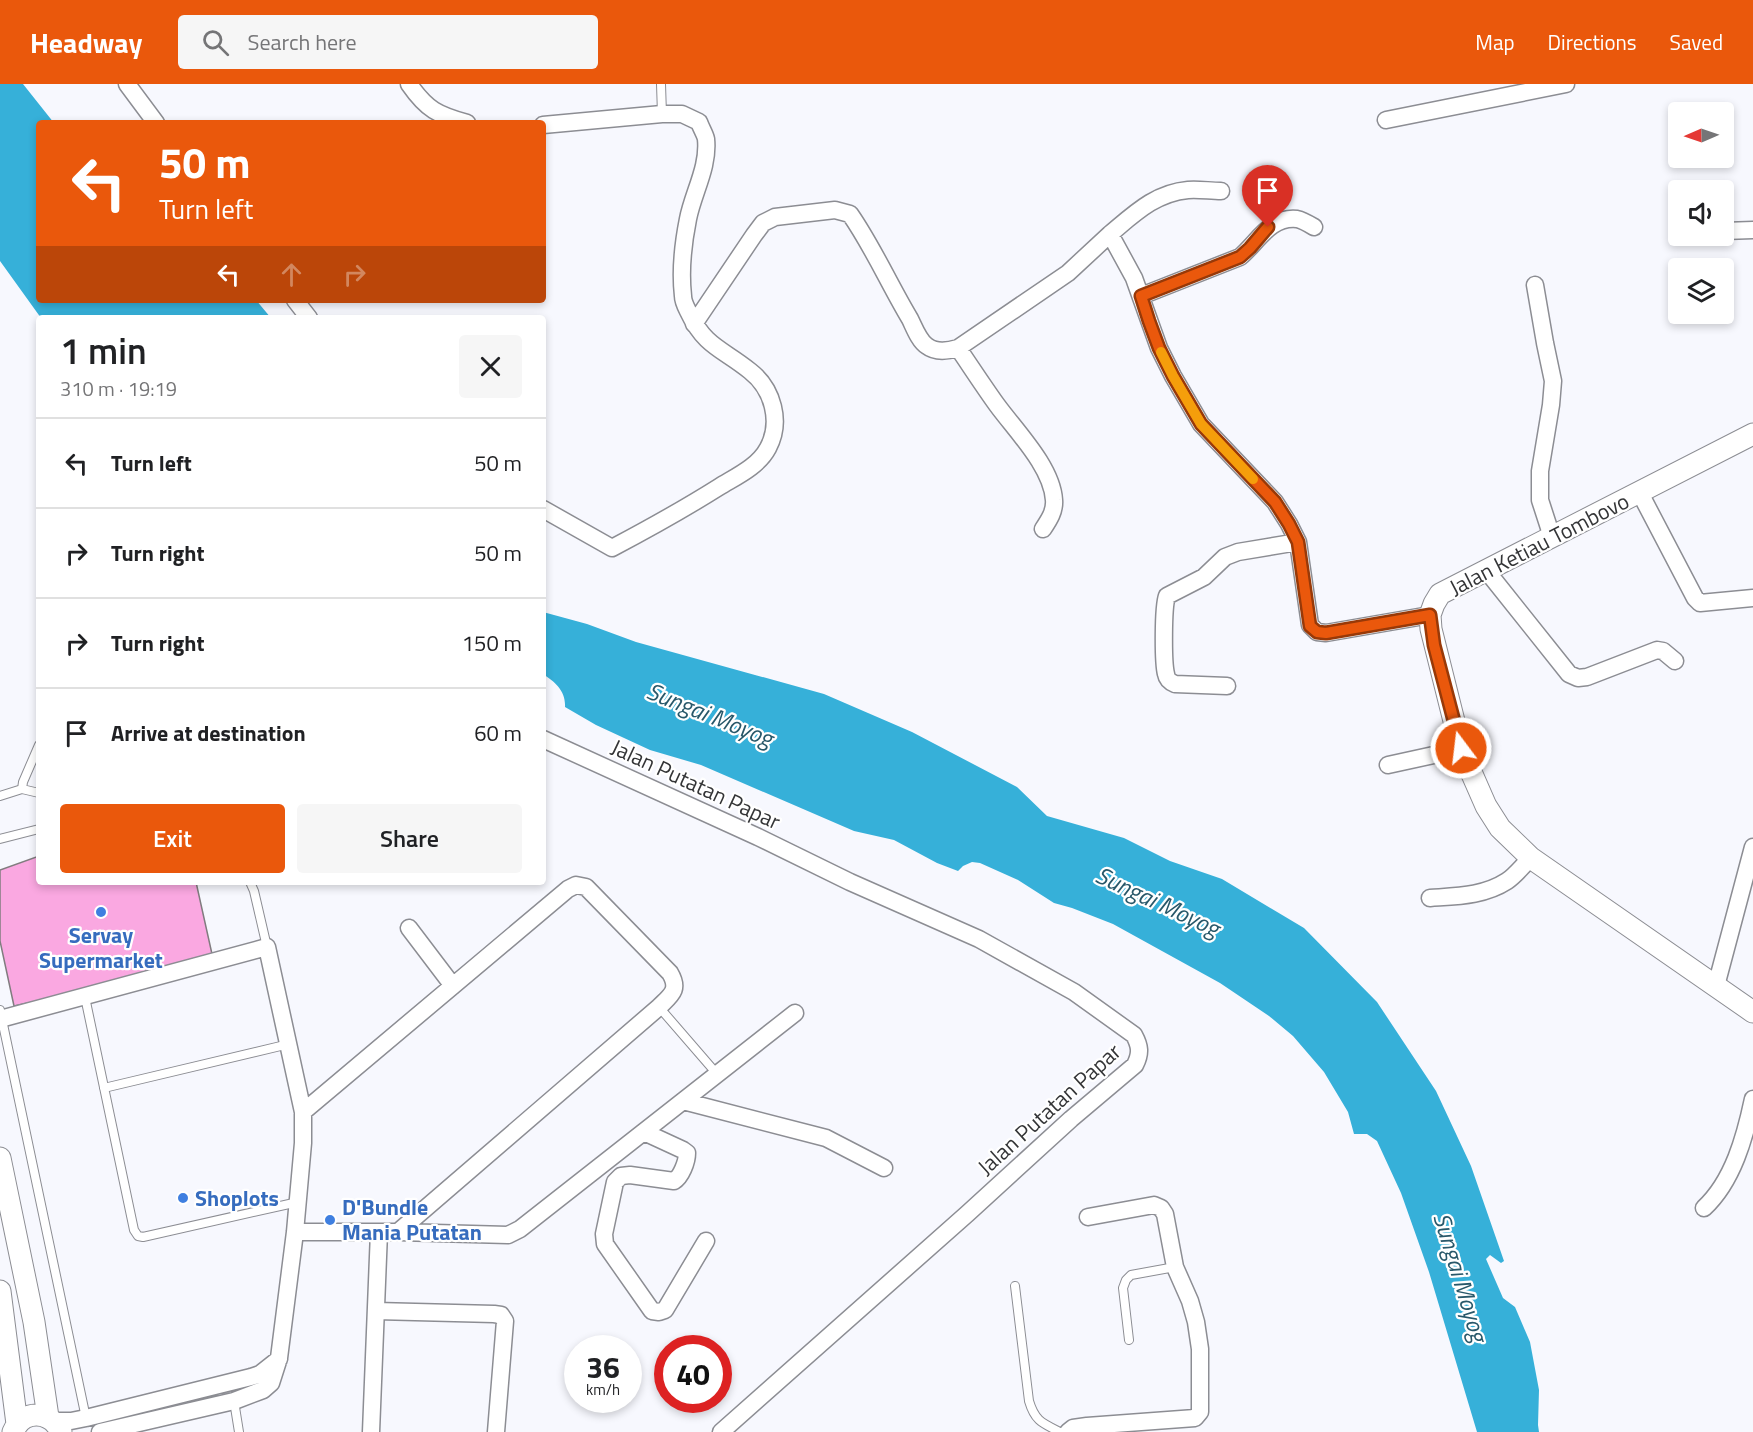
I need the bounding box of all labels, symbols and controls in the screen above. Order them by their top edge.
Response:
search box [178,15,598,69]
text: Headway [30,21,142,64]
text: Search here [247,25,357,59]
icon: search [199,26,232,59]
text: Map [1475,26,1515,58]
text: Directions [1548,26,1637,58]
text: Saved [1670,26,1723,58]
north arrow [1668,102,1734,168]
map controls [1668,102,1734,324]
text: 50 m [159,130,251,194]
icon: left [60,144,138,222]
pin [1242,165,1293,227]
icon: arrive [1251,174,1284,207]
button: sound [1668,180,1734,246]
text: Turn left [159,188,253,229]
icon: left [212,258,245,291]
icon: ahead [275,258,308,291]
icon: right [338,258,371,291]
button: layers [1668,258,1734,324]
text: 1 min [60,323,147,378]
button: close [459,335,522,398]
text: 310 m · 19:19 [60,373,177,404]
text: Turn left [111,446,192,480]
text: 50 m [474,446,522,480]
icon: left [60,447,93,480]
street label: Jalan Ketiau Tombovo [1443,484,1635,604]
text: Turn right [111,536,205,570]
text: 50 m [474,536,522,570]
icon: right [60,537,93,570]
text: Turn right [111,626,205,660]
text: 150 m [462,626,522,660]
icon: right [60,627,93,660]
water label: Sungai Moyog [642,672,781,757]
text: Arrive at destination [111,716,306,750]
text: 60 m [474,716,522,750]
position arrow [1429,716,1493,780]
icon: arrive [60,717,93,750]
street label: Jalan Putatan Papar [606,730,787,838]
button: Exit [60,804,285,873]
button: Share [297,804,522,873]
water label: Sungai Moyog [1090,857,1228,947]
marker: Servay Supermarket [94,905,108,919]
place label: Servay Supermarket [39,918,163,977]
street label: Jalan Putatan Papar [970,1035,1129,1183]
place label: Shoplots [195,1181,279,1215]
place label: D'Bundle Mania Putatan [342,1190,482,1249]
marker: Shoplots [176,1191,190,1205]
water label: Sungai Moyog [1424,1208,1498,1349]
marker: D'Bundle Mania Putatan [323,1213,337,1227]
speed limit sign: 40 [654,1335,732,1413]
text: 36 [586,1344,620,1390]
text: km/h [586,1378,620,1401]

